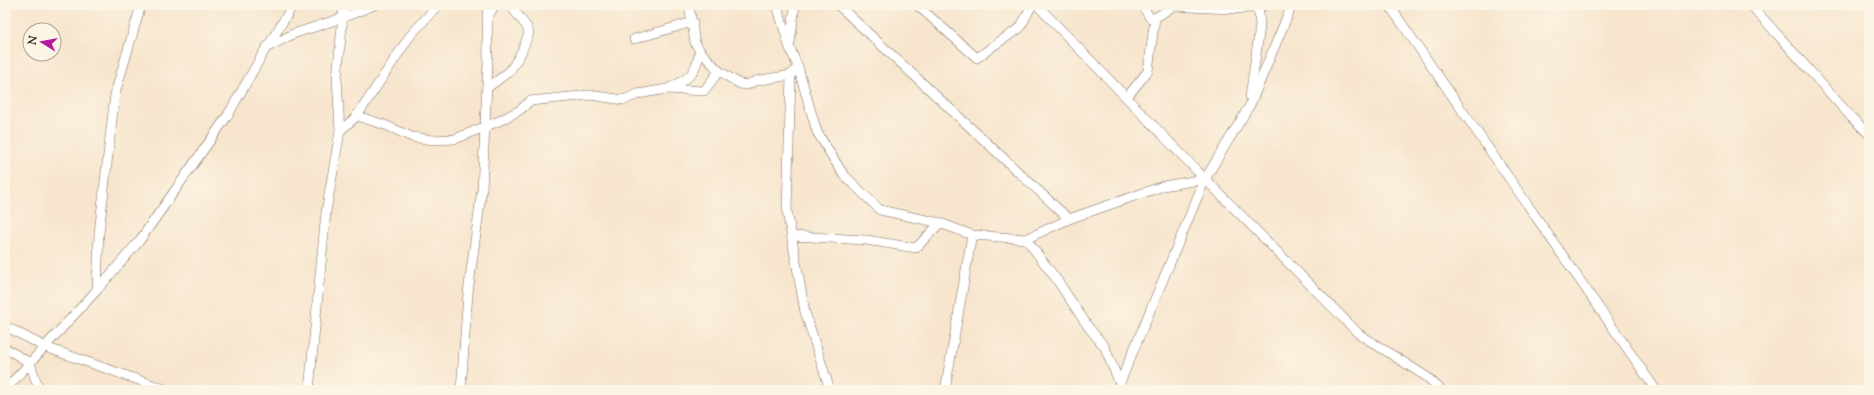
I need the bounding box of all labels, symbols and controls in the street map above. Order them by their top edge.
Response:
north arrow [22,22,62,62]
text: N [24,34,42,47]

